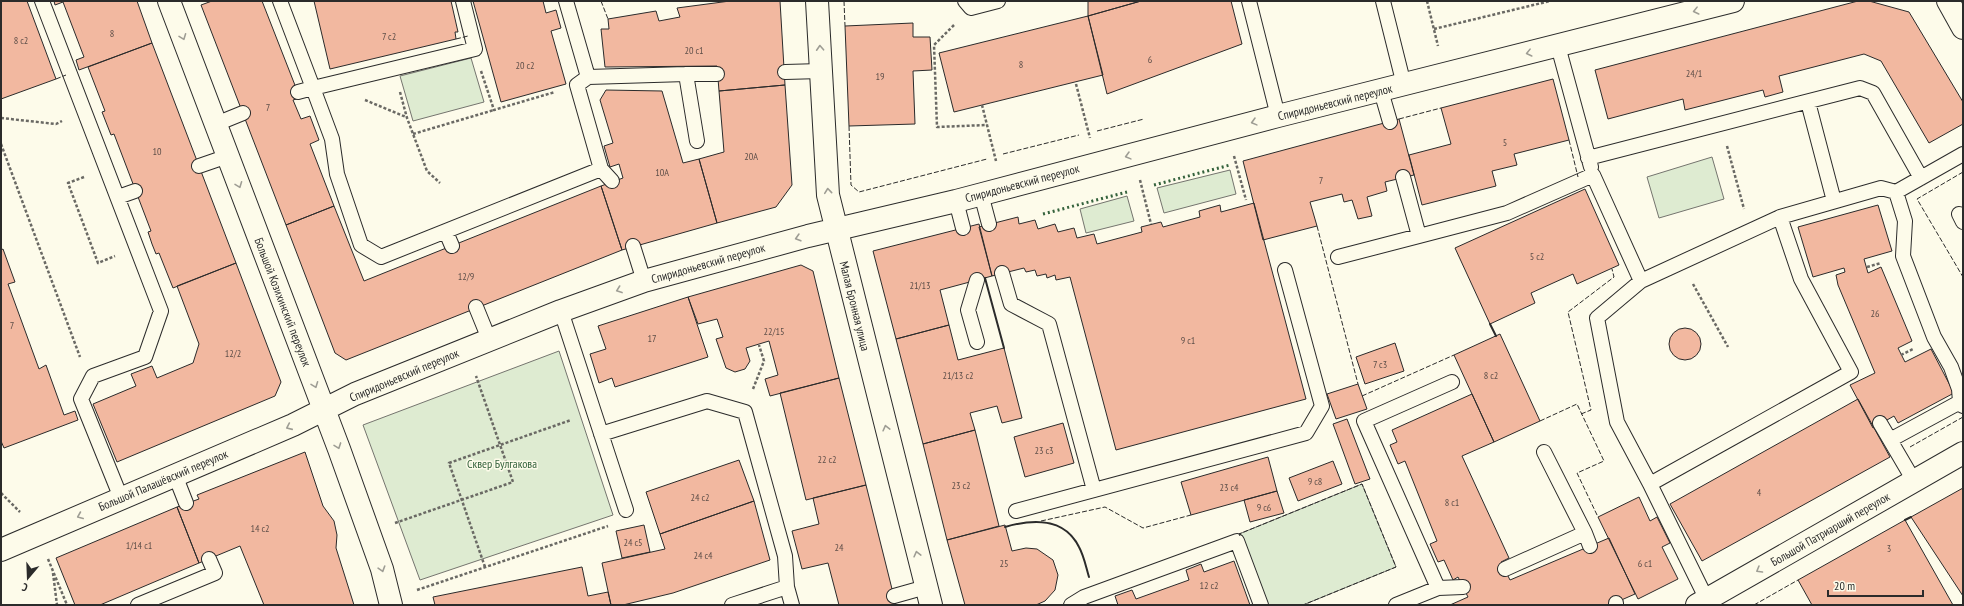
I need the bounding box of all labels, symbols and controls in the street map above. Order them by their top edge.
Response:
one-way arrow [1692,6,1699,14]
house number: 8 [110,27,114,40]
house number: 7 с2 [382,30,396,43]
house number: 8 с2 [14,34,28,47]
one-way arrow [178,34,186,41]
house number: 20 с1 [684,44,704,57]
one-way arrow [815,45,824,51]
one-way arrow [1526,49,1532,57]
house number: 6 [1148,53,1153,66]
house number: 8 [1019,58,1023,71]
house number: 20 с2 [515,59,535,72]
house number: 24/1 [1686,67,1702,80]
house number: 19 [876,70,885,83]
street label: Спиридоньевский переулок [1276,80,1394,123]
house number: 7 [266,101,270,114]
one-way arrow [1250,118,1257,126]
house number: 5 [1503,136,1507,149]
house number: 10 [153,145,162,158]
house number: 20А [744,150,758,163]
one-way arrow [1125,151,1131,159]
street label: Спиридоньевский переулок [963,160,1081,205]
house number: 10А [655,166,669,179]
house number: 7 [1319,174,1323,187]
one-way arrow [234,182,242,189]
one-way arrow [823,188,832,194]
one-way arrow [794,234,801,242]
street label: Большой Козихинский переулок [252,236,315,369]
street label: Спиридоньевский переулок [649,240,767,286]
house number: 5 с2 [1530,250,1544,263]
street label: Малая Бронная улица [837,260,873,353]
house number: 12/9 [458,270,474,283]
house number: 21/13 [910,279,930,292]
one-way arrow [616,286,623,294]
house number: 26 [1871,307,1880,320]
house number: 7 [10,319,14,332]
house number: 22/15 [764,325,784,338]
house number: 17 [648,332,657,345]
house number: 9 с1 [1181,334,1195,347]
street label: Спиридоньевский переулок [347,345,461,405]
house number: 12/2 [225,347,241,360]
house number: 7 с3 [1373,358,1387,371]
house number: 21/13 с2 [942,369,974,382]
house number: 8 с2 [1484,369,1498,382]
one-way arrow [311,381,319,388]
one-way arrow [286,422,293,430]
one-way arrow [882,424,890,431]
one-way arrow [334,443,342,450]
house number: 23 с3 [1034,444,1054,457]
street label: Большой Палашёвский переулок [96,446,230,514]
house number: 22 с2 [817,453,837,466]
park label: Сквер Булгакова [467,456,537,471]
house number: 9 с8 [1308,475,1322,488]
house number: 23 с2 [951,479,971,492]
house number: 23 с4 [1219,481,1239,494]
house number: 4 [1757,486,1762,499]
street label: Большой Патриарший переулок [1768,489,1892,569]
house number: 24 с2 [690,491,710,504]
house number: 8 с1 [1445,496,1459,509]
house number: 9 с6 [1257,501,1272,514]
one-way arrow [76,511,84,519]
house number: 14 с2 [250,522,270,535]
house number: 24 с5 [623,536,643,549]
house number: 1/14 с1 [126,539,152,552]
house number: 24 [835,541,844,554]
house number: 3 [1887,542,1891,555]
house number: 24 с4 [693,549,713,562]
one-way arrow [914,550,922,557]
house number: 25 [1000,557,1009,570]
house number: 6 с1 [1638,557,1652,570]
north arrow [8,558,48,598]
one-way arrow [377,565,386,572]
one-way arrow [1756,565,1763,572]
scale bar [1828,572,1923,598]
text: 20 m [1834,578,1855,593]
house number: 12 с2 [1199,579,1219,592]
text: С [20,580,29,595]

